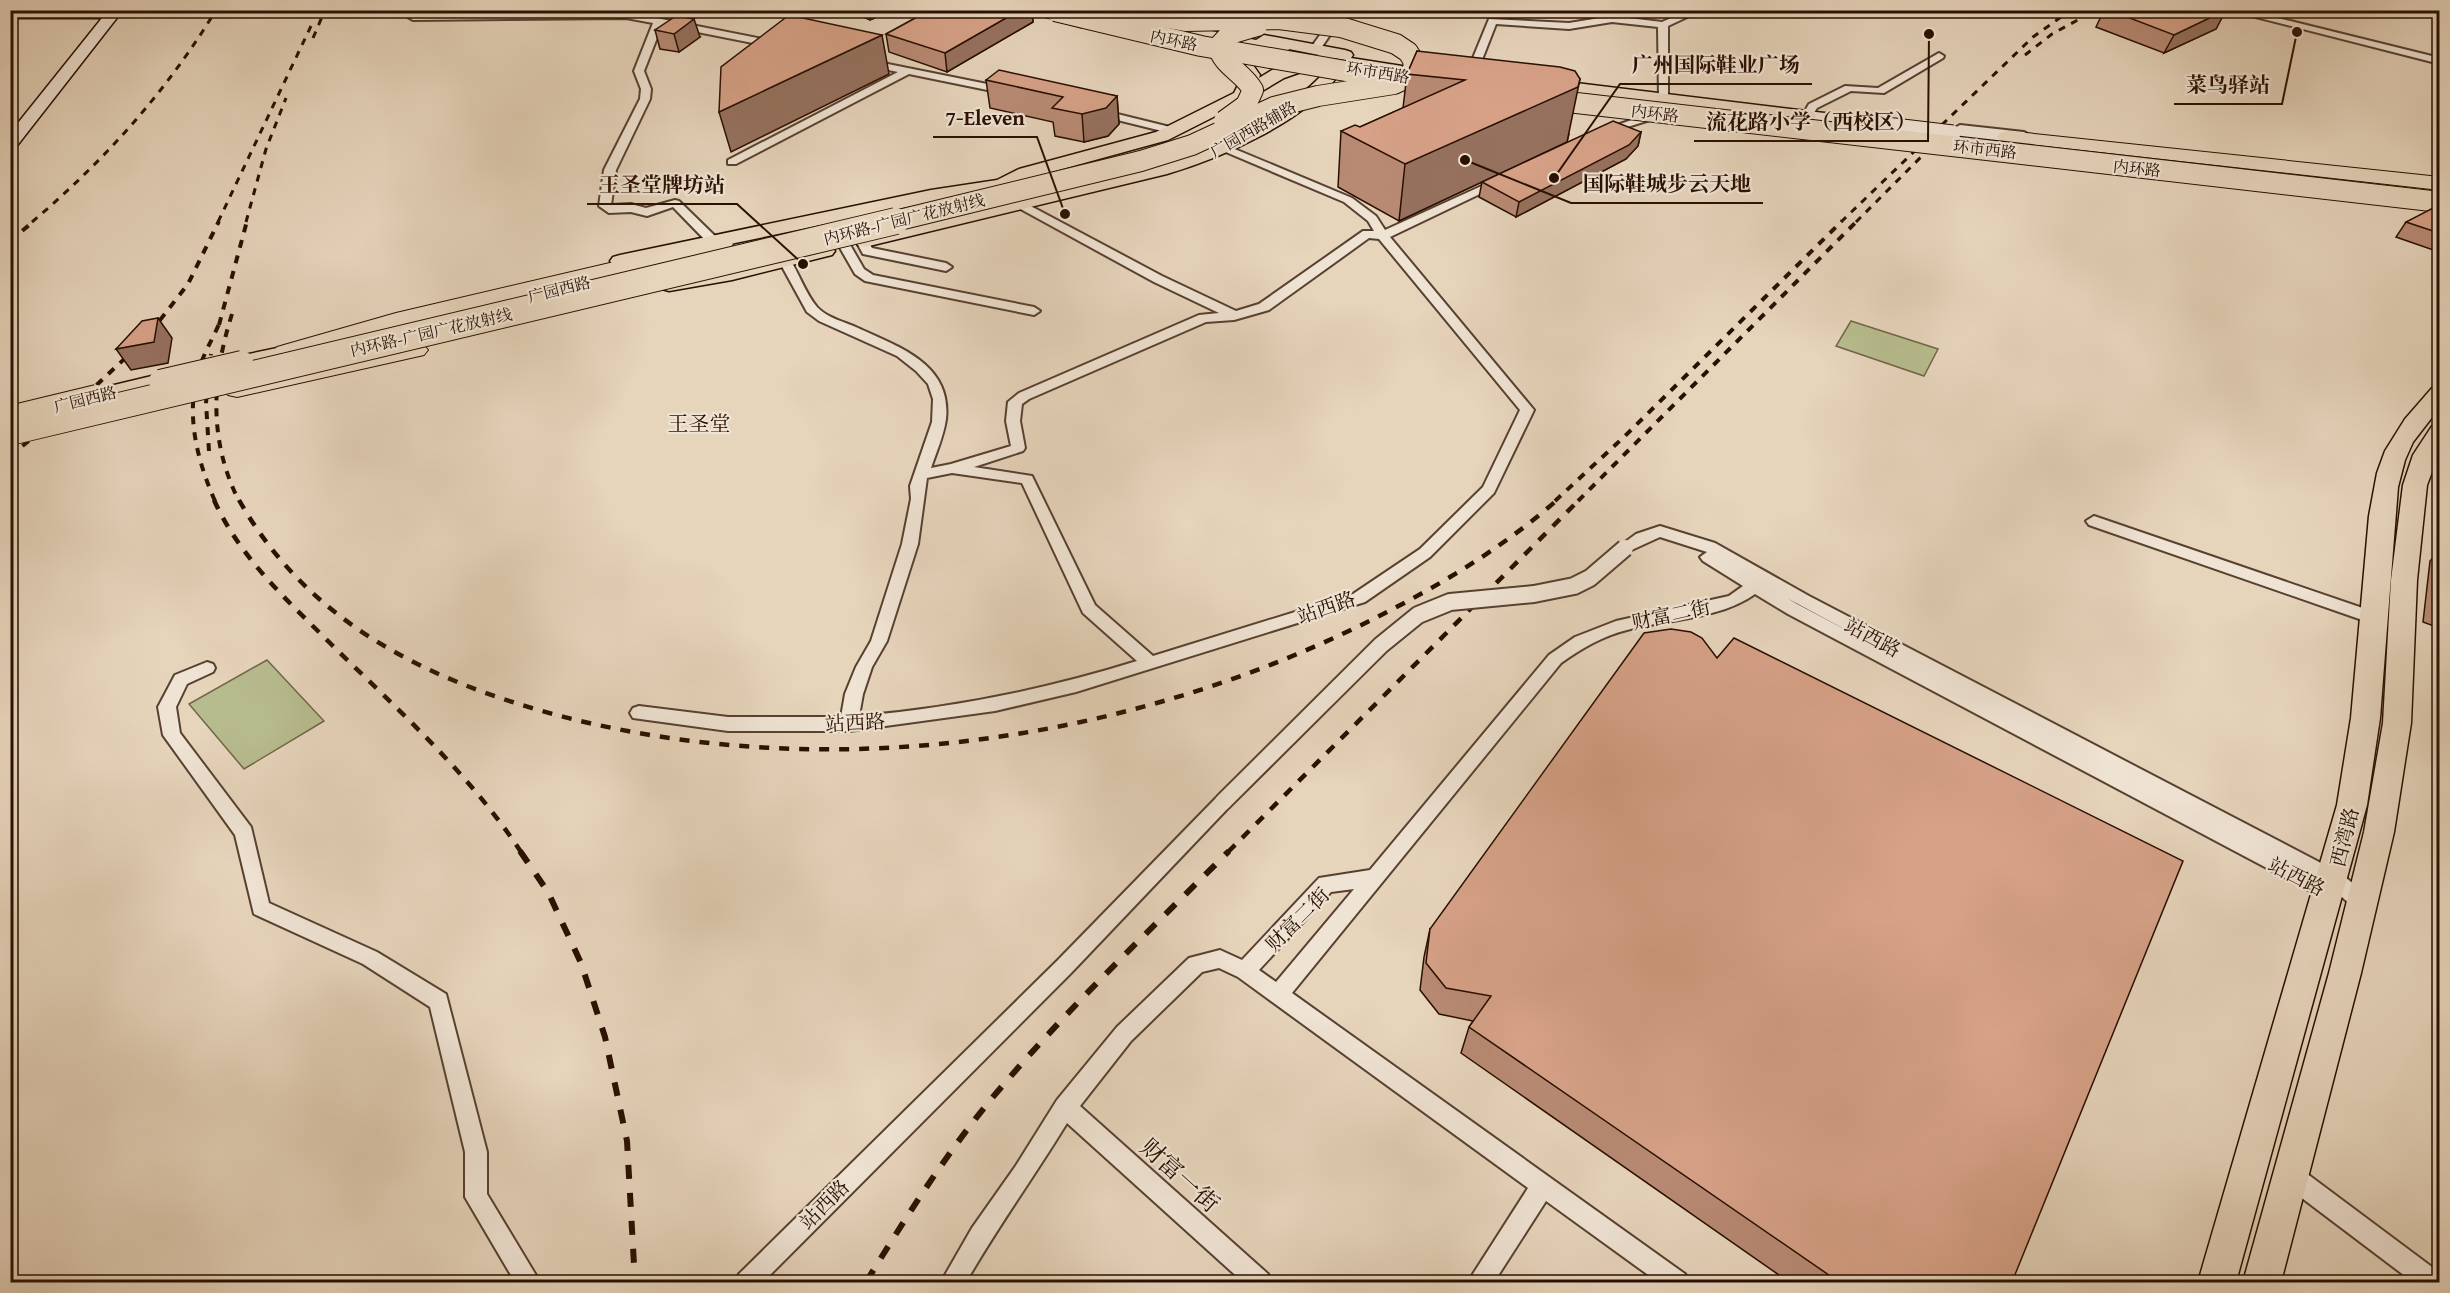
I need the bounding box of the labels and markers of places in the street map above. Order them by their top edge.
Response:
callout: 广州国际鞋业广场 [1620,45,1812,84]
callout: 菜鸟驿站 [2174,65,2282,104]
callout: 7-Eleven [933,98,1037,137]
callout: 流花路小学（西校区） [1694,102,1928,141]
callout: 国际鞋城步云天地 [1571,164,1763,203]
callout: 王圣堂牌坊站 [587,165,737,204]

